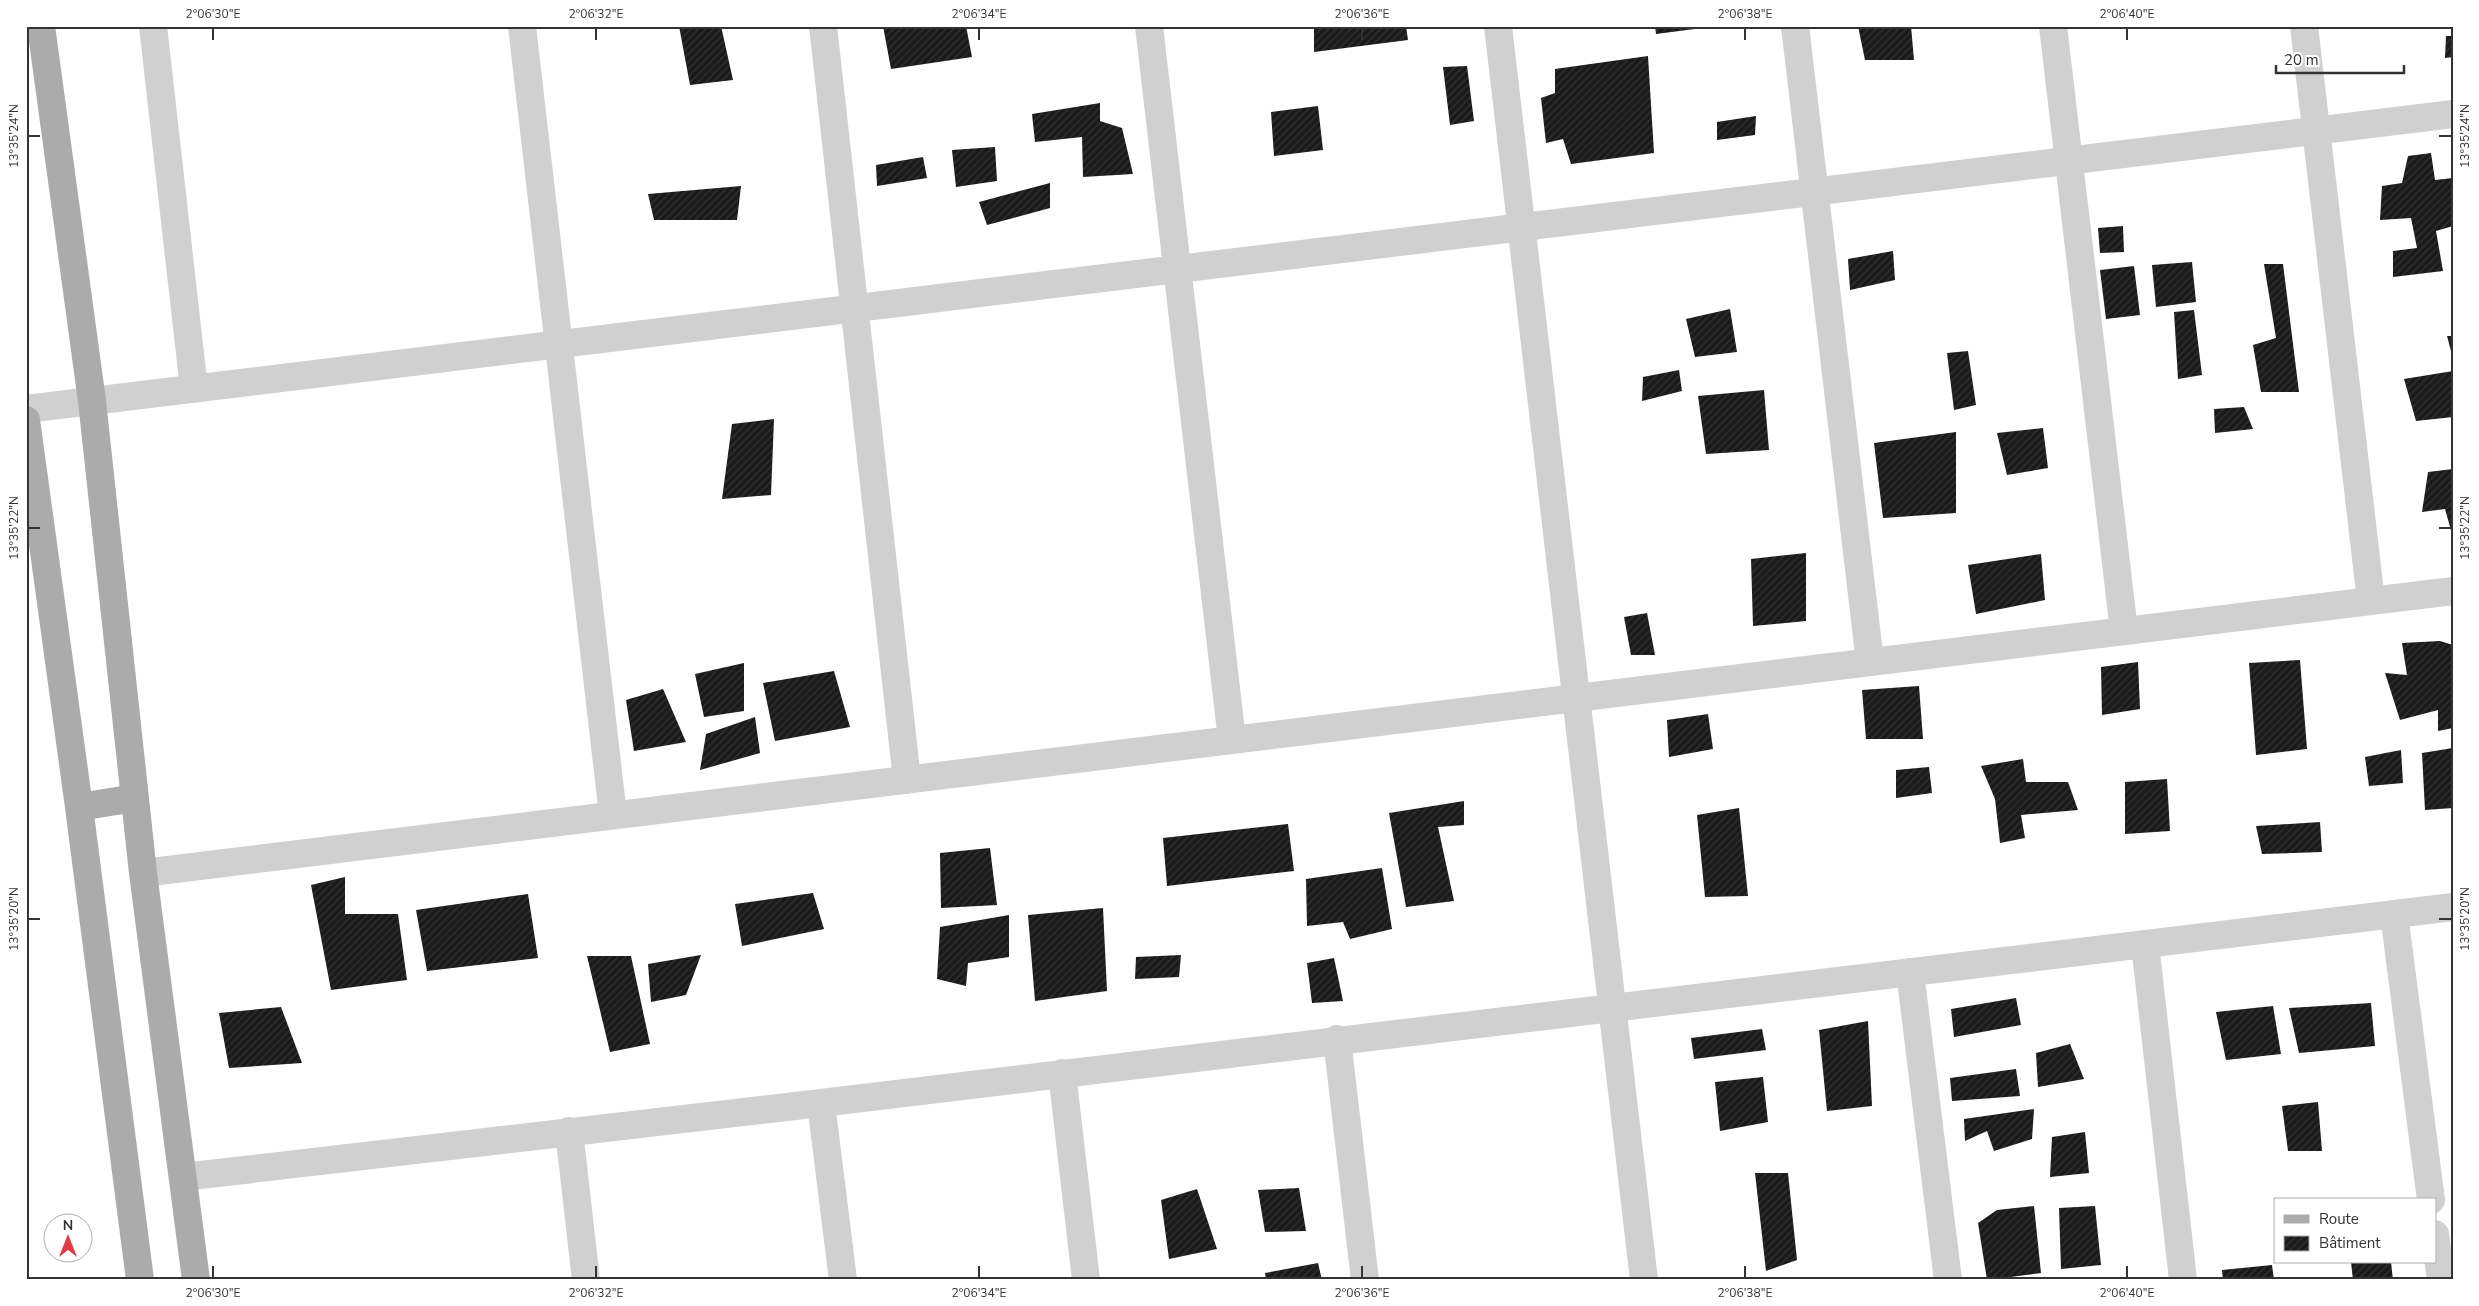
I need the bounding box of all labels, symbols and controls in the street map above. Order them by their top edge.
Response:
text: 2°06'30"E [186,6,240,22]
text: 2°06'32"E [569,6,623,22]
text: 2°06'34"E [952,6,1006,22]
text: 2°06'36"E [1335,6,1389,22]
text: 2°06'38"E [1718,6,1772,22]
text: 2°06'40"E [2100,6,2154,22]
scale bar [2276,42,2404,74]
text: 20 m [2284,50,2319,70]
text: 13°35'24"N [6,104,22,168]
text: 13°35'24"N [2457,104,2473,168]
text: 13°35'22"N [6,496,22,560]
text: 13°35'22"N [2457,496,2473,560]
text: 13°35'20"N [6,887,22,951]
text: 13°35'20"N [2457,887,2473,951]
legend [2274,1198,2436,1264]
text: Route [2319,1209,2359,1229]
north arrow [42,1214,92,1264]
text: N [63,1216,73,1235]
text: Bâtiment [2319,1233,2381,1253]
text: 2°06'30"E [186,1285,240,1301]
text: 2°06'32"E [569,1285,623,1301]
text: 2°06'34"E [952,1285,1006,1301]
text: 2°06'36"E [1335,1285,1389,1301]
text: 2°06'38"E [1718,1285,1772,1301]
text: 2°06'40"E [2100,1285,2154,1301]

